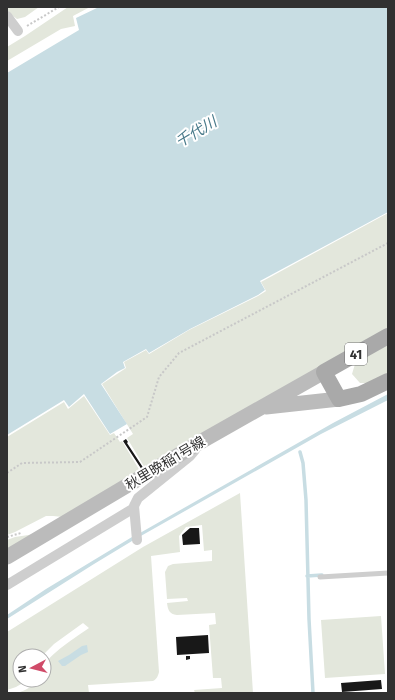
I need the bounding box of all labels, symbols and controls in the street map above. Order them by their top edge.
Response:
water label: 千代川 [172,112,222,151]
road number: 41 [345,343,367,365]
street label: 秋里晩稲1号線 [122,433,208,494]
north arrow [12,648,52,688]
text: N [16,665,29,674]

